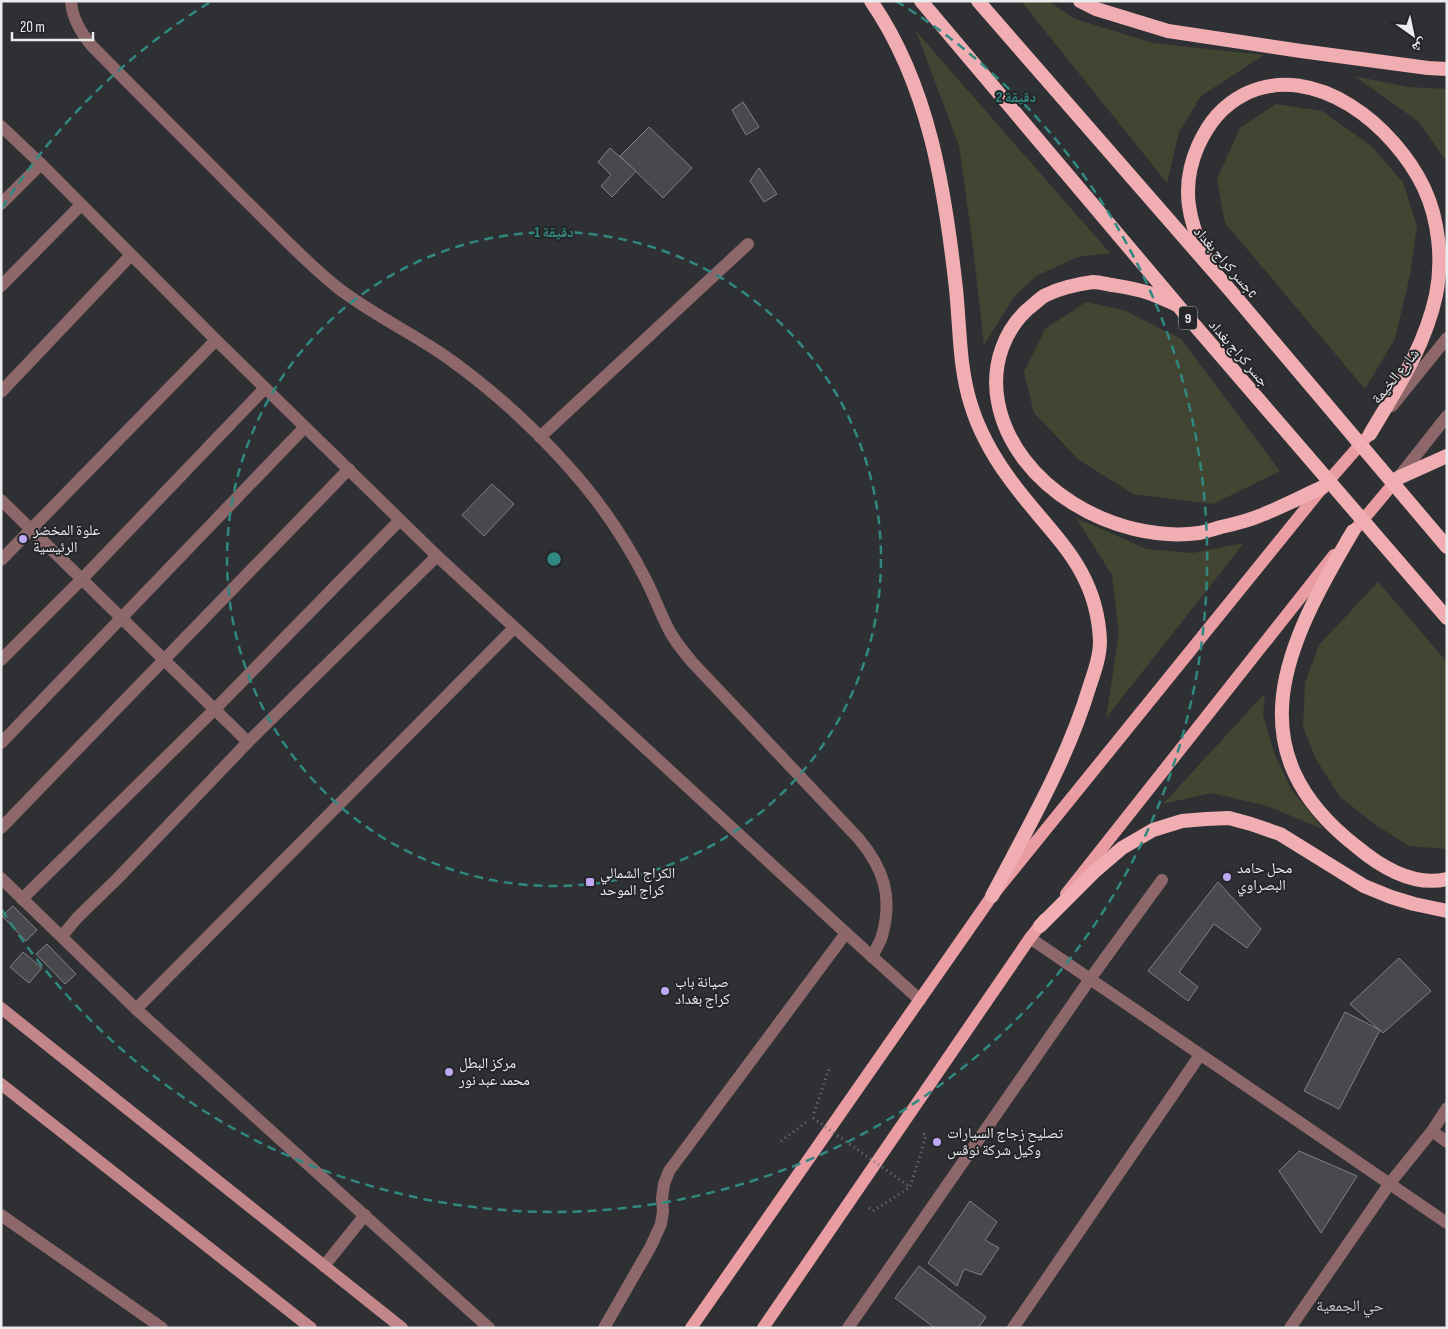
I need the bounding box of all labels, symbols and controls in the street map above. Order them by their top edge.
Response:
scale bar [12,10,94,42]
north arrow [1388,10,1438,60]
text: 20 m [20,18,45,37]
text: ش [1409,34,1431,57]
text: 2 دقيقة [996,88,1036,107]
text: 1 دقيقة [534,223,574,242]
street label: جسر كراج بغدادc [1189,223,1262,302]
road number: 9 [1179,306,1197,330]
street label: جسر كراج بغداد [1204,316,1273,391]
street label: شارع الخيمة [1367,345,1424,408]
place label: علوة المخضر الرئيسية [32,521,101,557]
marker: علوة المخضر الرئيسية [17,533,29,545]
centre of rings [545,550,563,568]
place label: محل حامد البصراوي [1237,859,1293,897]
place label: الكراج الشمالي كراج الموحد [600,864,675,900]
marker: محل حامد البصراوي [1221,871,1233,883]
marker: الكراج الشمالي كراج الموحد [584,876,596,888]
place label: صيانة باب كراج بغداد [675,973,730,1009]
marker: صيانة باب كراج بغداد [659,985,671,997]
place label: مركز البطل محمد عبد نور [458,1054,530,1090]
marker: مركز البطل محمد عبد نور [443,1066,455,1078]
place label: تصليح زجاج السيارات وكيل شركة نوڤس [947,1124,1064,1160]
marker: تصليح زجاج السيارات وكيل شركة نوڤس [931,1136,943,1148]
district label: حي الجمعية [1316,1297,1384,1318]

